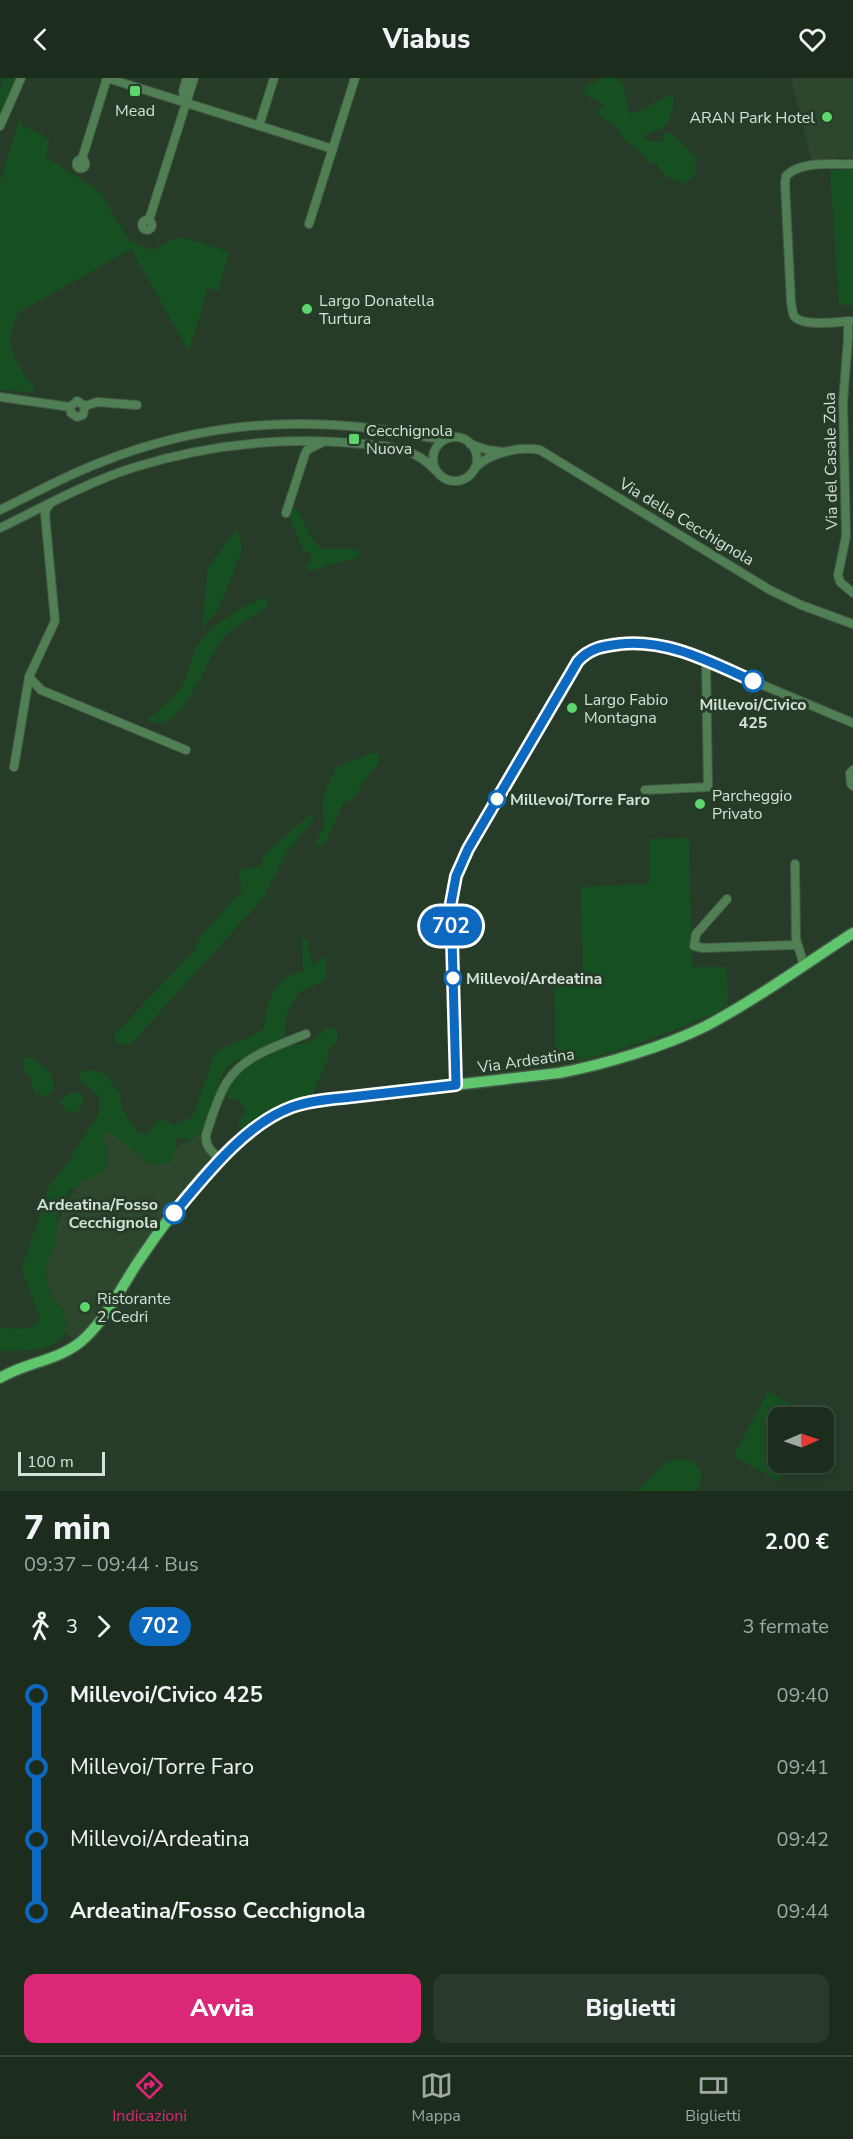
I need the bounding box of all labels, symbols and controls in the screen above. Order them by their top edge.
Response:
text: Viabus [383,21,470,58]
icon: back [24,23,57,56]
icon: heart [796,23,829,56]
marker: Mead [128,84,142,98]
place label: Mead [115,100,155,122]
place label: ARAN Park Hotel [689,107,815,129]
marker: ARAN Park Hotel [820,110,834,124]
place label: Largo Donatella Turtura [319,290,435,330]
marker: Largo Donatella Turtura [300,302,314,316]
street label: Via del Casale Zola [819,392,843,531]
place label: Cecchignola Nuova [366,420,453,460]
marker: Cecchignola Nuova [347,432,361,446]
street label: Via della Cecchignola [614,472,758,571]
marker: Millevoi/Civico 425 [742,670,764,692]
place label: Largo Fabio Montagna [584,689,668,729]
place label: Millevoi/Civico 425 [699,694,807,734]
marker: Largo Fabio Montagna [565,701,579,715]
place label: Parcheggio Privato [712,785,792,825]
place label: Millevoi/Torre Faro [510,789,650,811]
marker: Millevoi/Torre Faro [488,790,506,808]
marker: Parcheggio Privato [693,797,707,811]
line badge: 702 [416,906,486,946]
text: 702 [432,912,470,940]
place label: Millevoi/Ardeatina [466,968,602,990]
marker: Millevoi/Ardeatina [444,969,462,987]
street label: Via Ardeatina [475,1043,576,1079]
place label: Ardeatina/Fosso Cecchignola [37,1194,158,1234]
marker: Ardeatina/Fosso Cecchignola [163,1202,185,1224]
place label: Ristorante 2 Cedri [97,1288,171,1328]
marker: Ristorante 2 Cedri [78,1300,92,1314]
north arrow [768,1407,834,1473]
map controls [768,1407,834,1473]
scale bar [18,1449,105,1476]
text: 100 m [27,1451,74,1473]
text: 7 min [24,1506,111,1551]
text: 2.00 € [765,1527,829,1557]
text: 09:37 – 09:44 · Bus [24,1551,199,1578]
icon: walk [24,1610,57,1643]
icon: forward [87,1610,120,1643]
text: 702 [141,1612,179,1640]
text: 3 [66,1613,78,1640]
text: 3 fermate [742,1613,829,1640]
text: Millevoi/Civico 425 [70,1680,263,1710]
text: 09:40 [776,1682,829,1709]
text: Millevoi/Torre Faro [70,1752,254,1782]
text: 09:41 [776,1754,829,1781]
text: Millevoi/Ardeatina [70,1824,250,1854]
text: 09:42 [776,1826,829,1853]
text: Ardeatina/Fosso Cecchignola [70,1896,366,1926]
text: 09:44 [776,1898,829,1925]
button: Avvia [24,1974,421,2043]
button: Biglietti [433,1974,829,2043]
tab: Indicazioni [112,2069,187,2127]
tab: Mappa [412,2069,461,2127]
tab: Biglietti [685,2069,741,2127]

